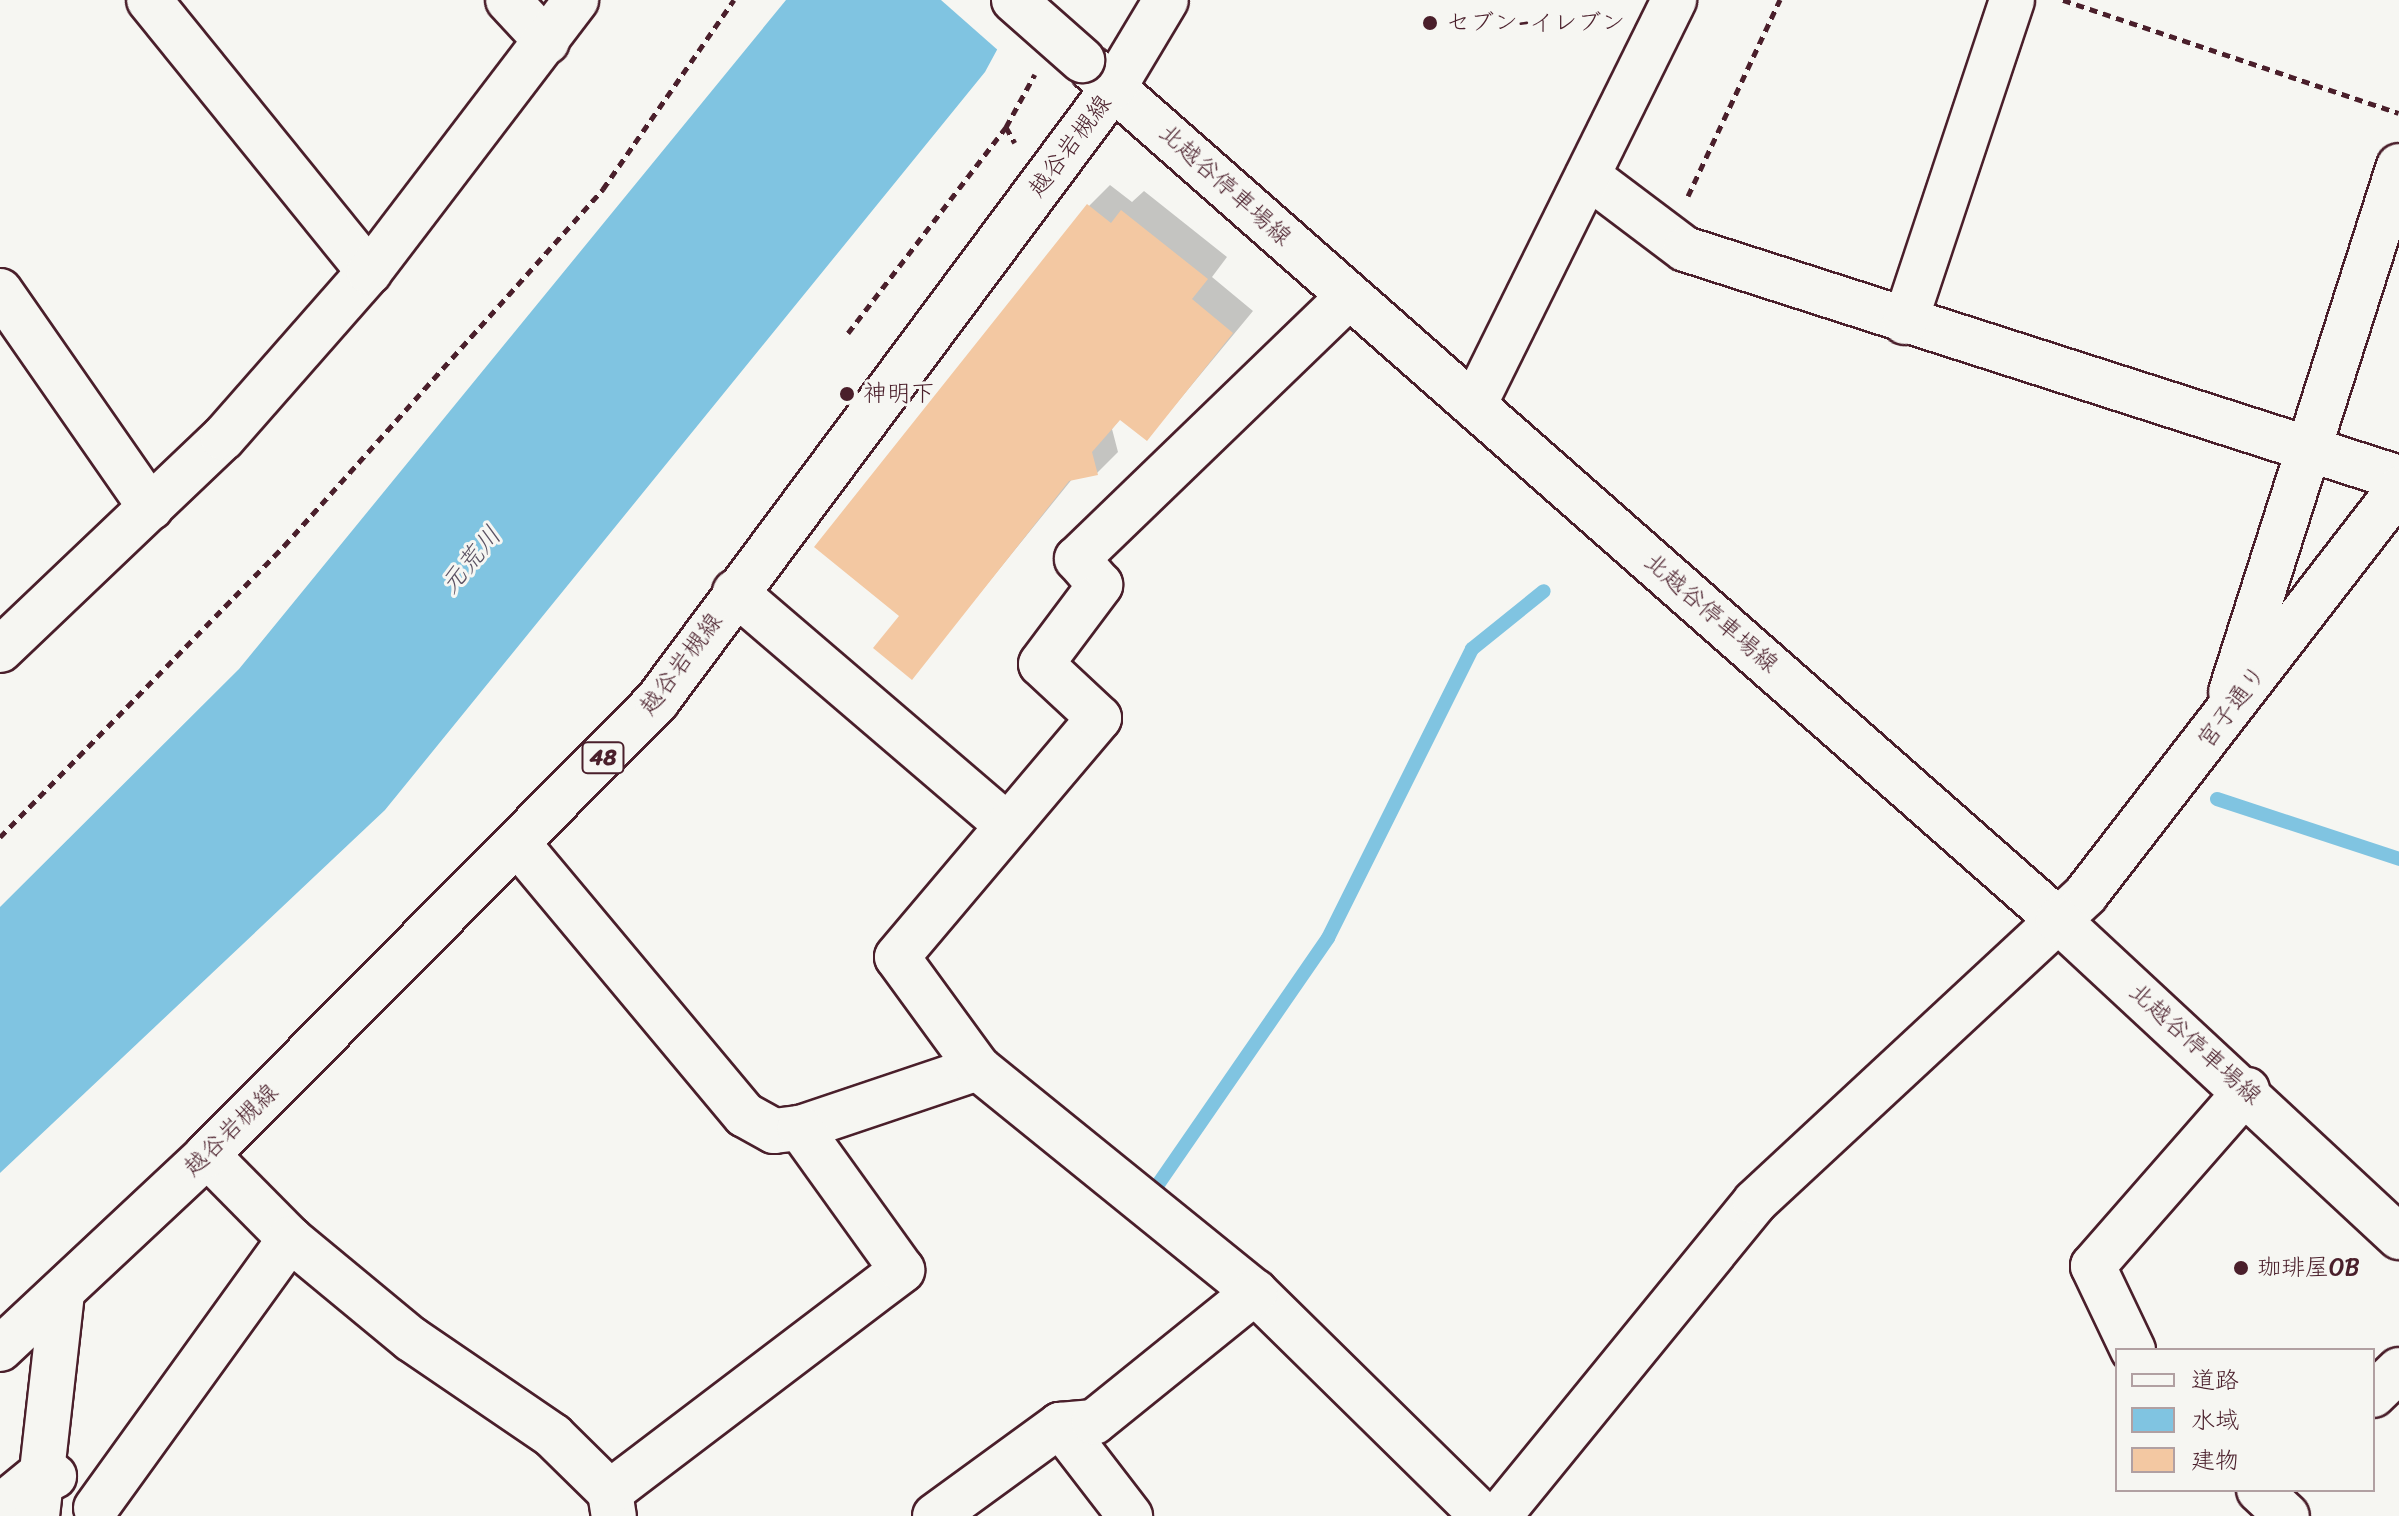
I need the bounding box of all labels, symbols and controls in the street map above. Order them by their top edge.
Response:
place label: セブン-イレブン [1446,9,1625,37]
marker: セブン-イレブン [1421,14,1439,32]
street label: 越谷岩槻線 [1022,89,1118,203]
street label: 北越谷停車場線 [1153,118,1297,252]
place label: 神明下 [863,380,935,408]
marker: 神明下 [838,385,856,403]
water label: 元荒川 [434,520,508,600]
street label: 北越谷停車場線 [1638,547,1784,679]
street label: 越谷岩槻線 [633,607,729,721]
street label: 宮子通り [2192,660,2272,754]
road number: 48 [581,740,625,776]
street label: 北越谷停車場線 [2123,977,2267,1111]
street label: 越谷岩槻線 [178,1078,284,1182]
place label: 珈琲屋OB [2257,1254,2360,1282]
marker: 珈琲屋OB [2232,1259,2250,1277]
legend [2115,1348,2375,1492]
text: 道路 [2191,1359,2239,1401]
text: 水域 [2191,1399,2239,1441]
text: 建物 [2191,1439,2239,1481]

